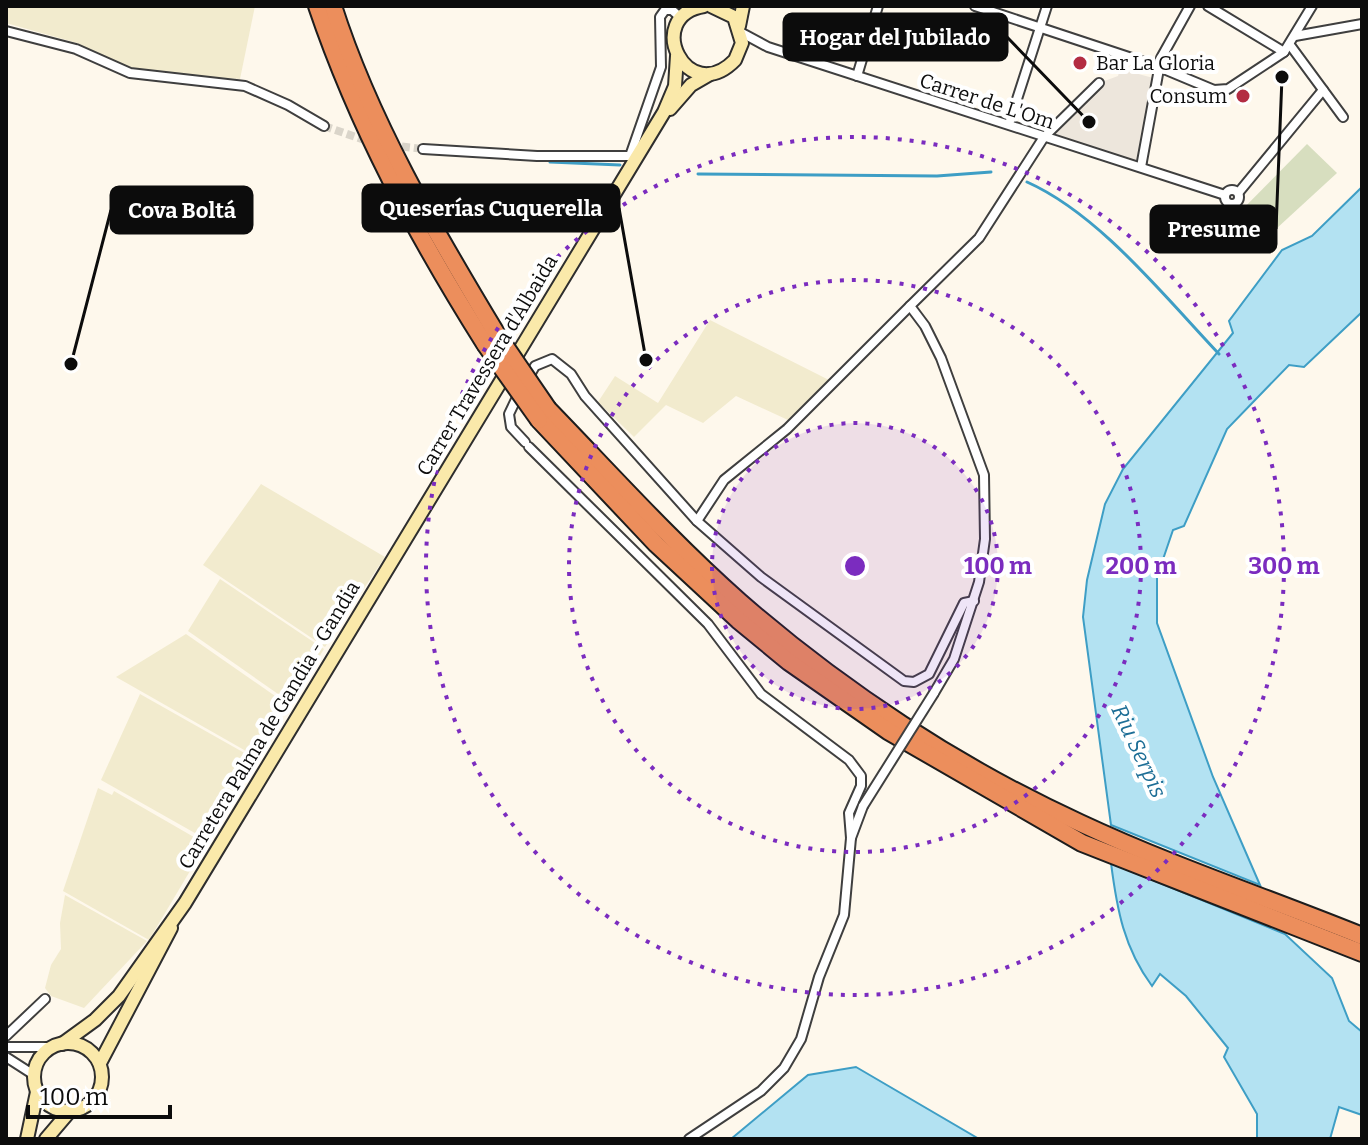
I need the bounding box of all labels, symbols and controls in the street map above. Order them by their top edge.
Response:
callout: Hogar del Jubilado [784,14,1007,60]
text: Hogar del Jubilado [799,24,991,51]
place label: Bar La Gloria [1096,51,1215,75]
marker: Bar La Gloria [1071,54,1089,72]
street label: Carrer de L'Om [917,68,1057,134]
place label: Consum [1149,84,1227,108]
marker: Consum [1234,87,1252,105]
callout: Queserías Cuquerella [363,185,619,231]
callout: Cova Boltá [111,187,252,233]
text: Queserías Cuquerella [379,195,603,222]
text: Cova Boltá [128,197,237,224]
callout: Presume [1151,206,1276,252]
text: Presume [1167,216,1261,243]
street label: Carrer Travessera d'Albaida [412,250,563,480]
centre of rings [841,552,869,580]
text: 100 m [964,552,1032,580]
text: 200 m [1105,552,1177,580]
text: 300 m [1248,552,1320,580]
street label: Carretera Palma de Gandia - Gandia [173,577,365,873]
water label: Riu Serpis [1106,700,1172,802]
scale bar [28,1069,170,1119]
text: 100 m [40,1083,108,1111]

